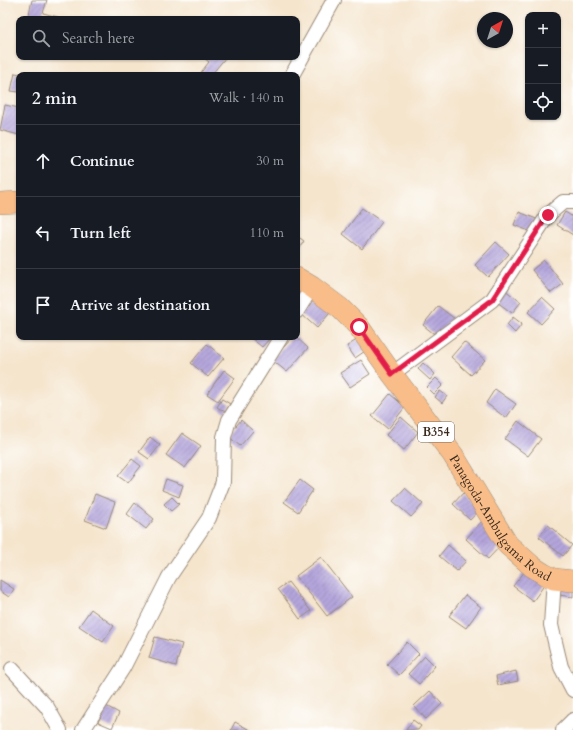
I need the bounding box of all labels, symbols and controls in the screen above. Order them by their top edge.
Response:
north arrow [477,12,513,48]
map controls [525,12,561,120]
button: + [525,12,561,48]
search box [16,16,300,60]
icon: search [30,27,52,49]
text: Search here [62,28,135,48]
button: − [525,48,561,84]
button: locate [525,84,561,120]
text: 2 min [32,87,77,110]
text: Walk · 140 m [209,89,284,107]
icon: ahead [32,150,54,172]
text: Continue [70,151,135,171]
text: 30 m [256,152,284,170]
route end [539,206,557,224]
icon: left [32,222,54,244]
text: Turn left [70,223,131,243]
text: 110 m [250,224,284,242]
icon: arrive [32,294,54,316]
text: Arrive at destination [70,295,210,315]
route start [350,318,368,336]
road number: B354 [418,422,454,442]
street label: Panagoda-Ambulgama Road [445,451,554,586]

